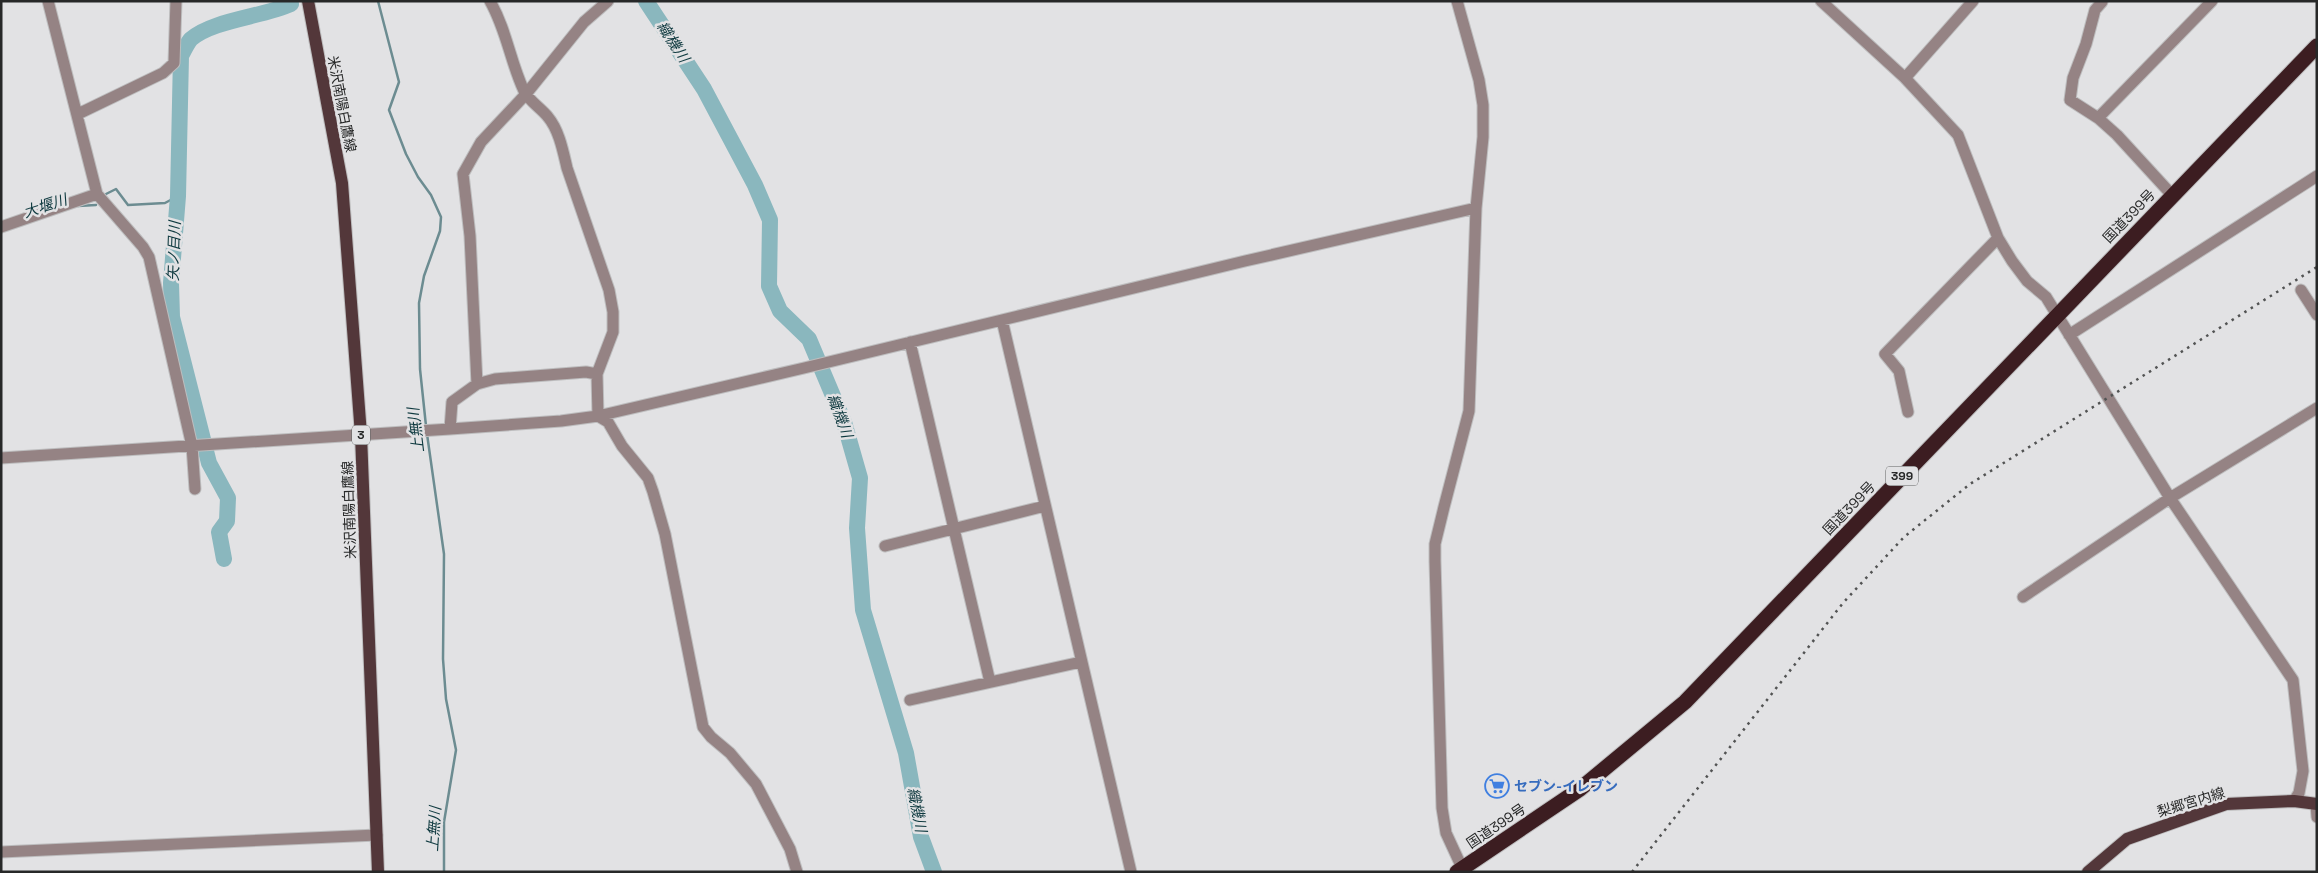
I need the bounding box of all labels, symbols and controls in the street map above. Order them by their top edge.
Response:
water label: 織機川 [653,18,695,67]
street label: 米沢南陽白鷹線 [324,54,360,154]
street label: 国道399号 [2099,185,2159,247]
water label: 大堰川 [21,189,71,222]
water label: 矢ノ目川 [163,219,184,281]
water label: 織機川 [824,391,858,442]
water label: 上無川 [403,405,428,454]
road number: 3 [352,426,370,444]
street label: 米沢南陽白鷹線 [338,461,360,559]
road number: 399 [1886,466,1918,486]
street label: 国道399号 [1819,477,1879,539]
supermarket icon: セブン-イレブン [1484,773,1510,799]
place label: セブン-イレブン [1514,777,1618,795]
street label: 梨郷宮内線 [2155,783,2227,821]
water label: 織機川 [904,786,931,836]
street label: 国道399号 [1463,800,1529,852]
water label: 上無川 [422,804,445,852]

